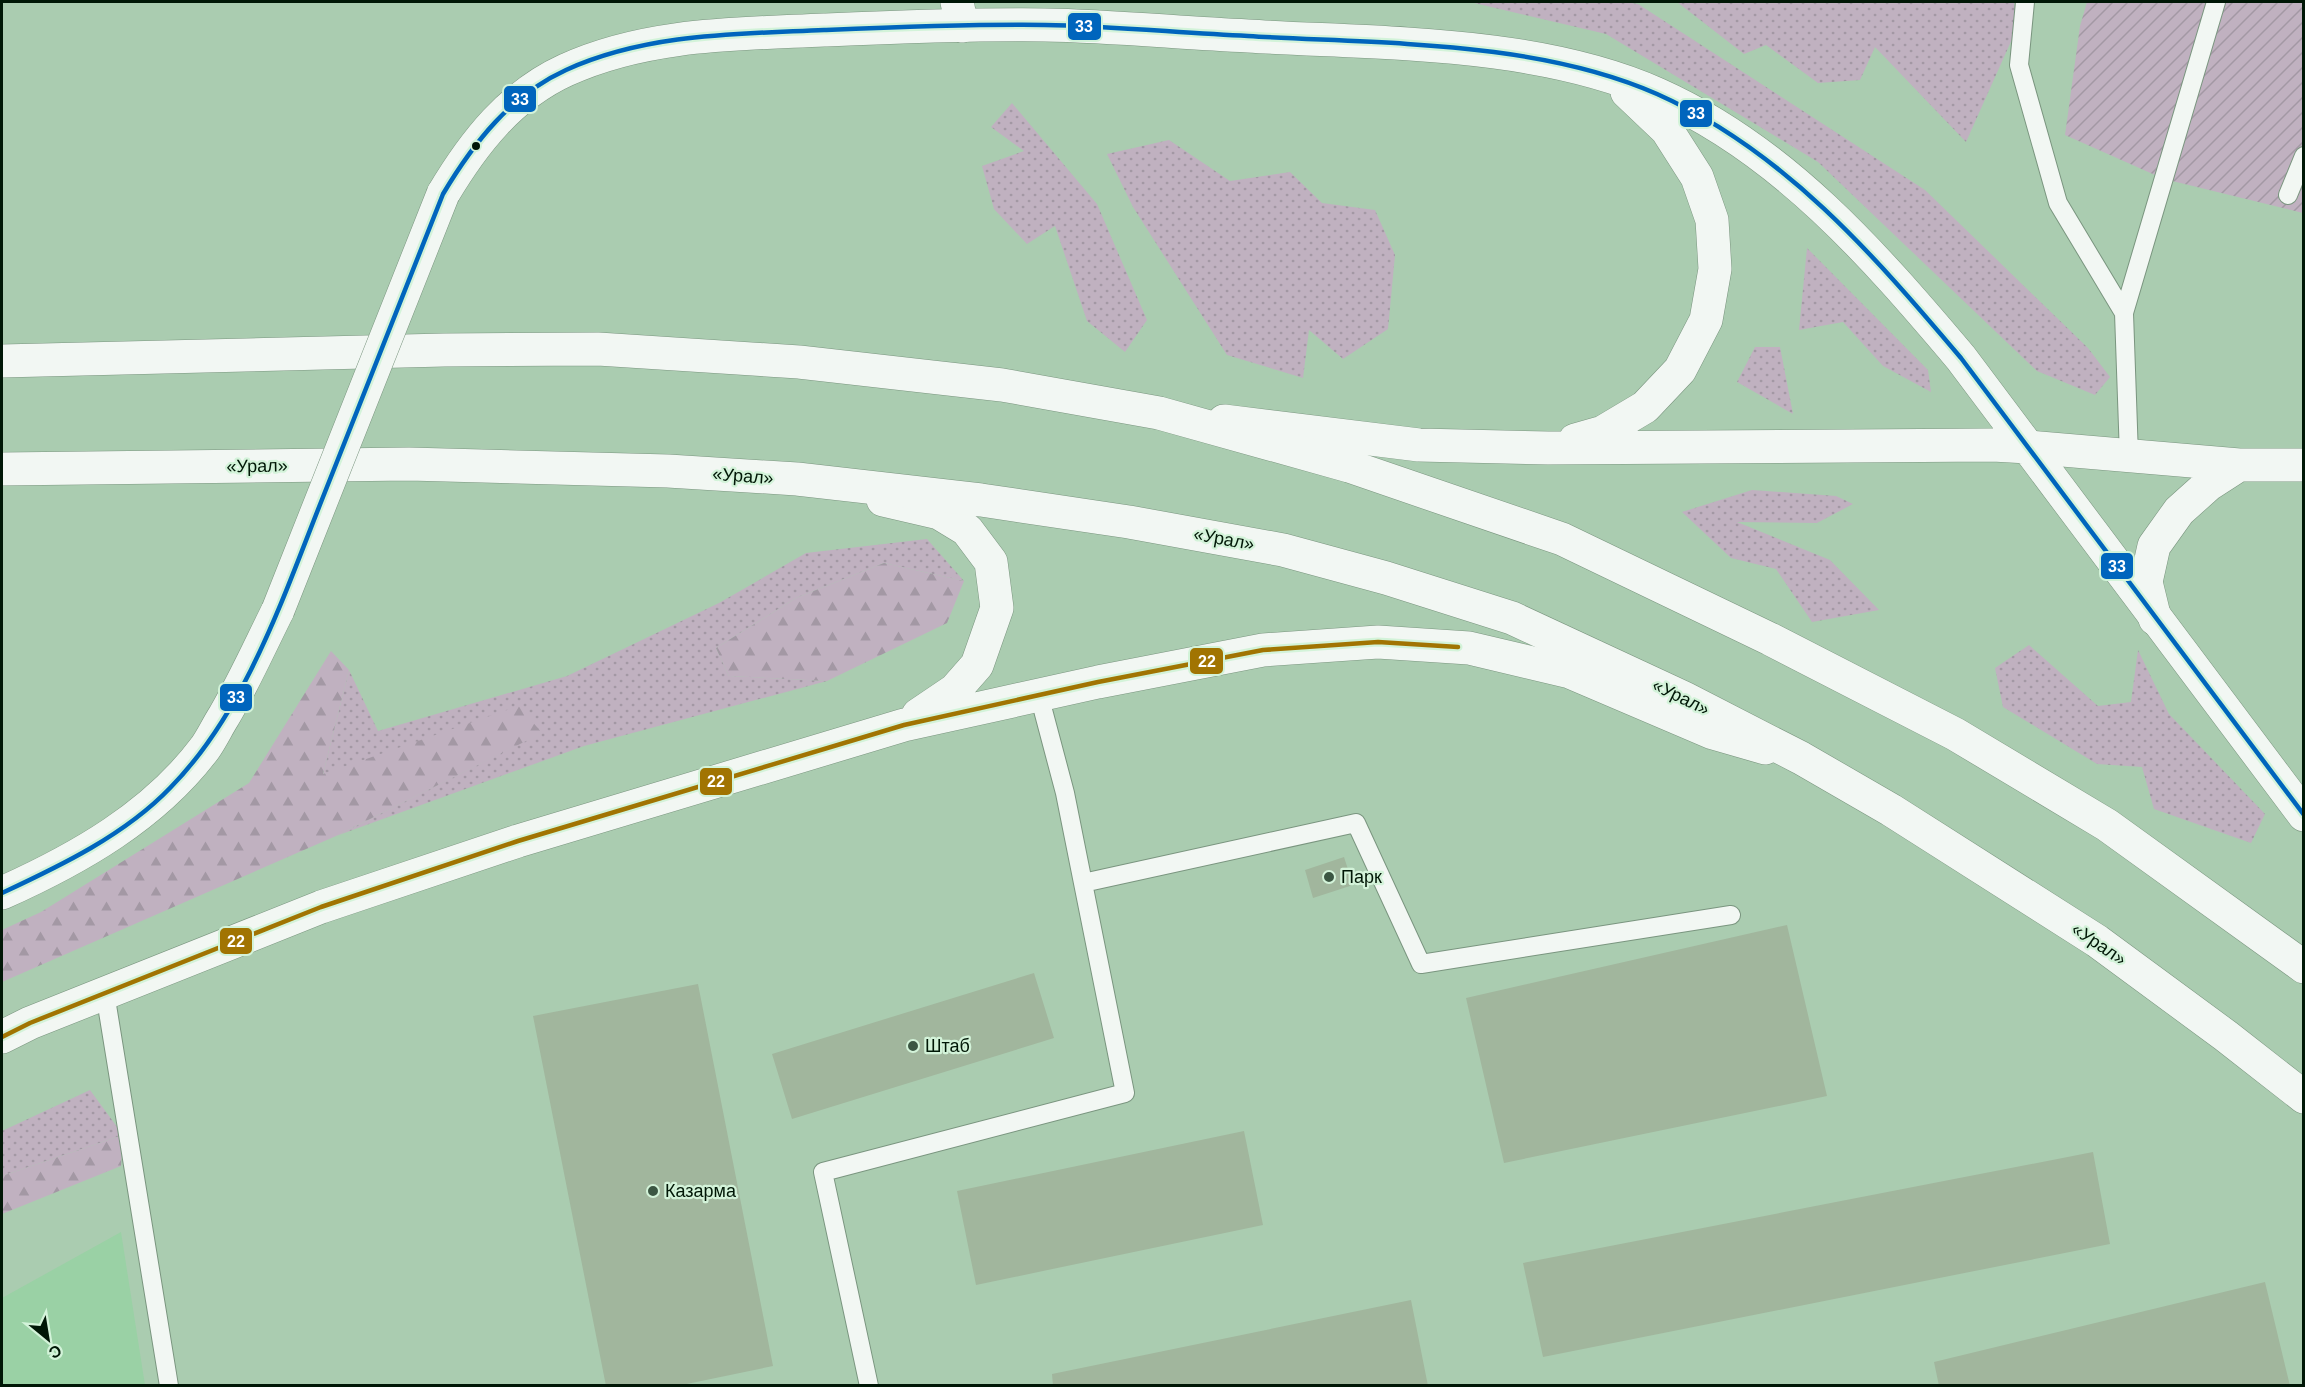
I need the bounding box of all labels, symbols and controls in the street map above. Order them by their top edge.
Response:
line badge: 33 [1067,12,1102,41]
text: 33 [1075,18,1093,35]
line badge: 33 [503,85,537,113]
text: 33 [511,91,529,108]
line badge: 33 [1679,99,1713,128]
text: 33 [1687,105,1705,122]
unlabelled marker [470,140,482,152]
street label: «Урал» [226,455,288,477]
street label: «Урал» [712,464,774,488]
street label: «Урал» [1192,524,1256,554]
line badge: 33 [2100,552,2134,580]
text: 33 [2108,558,2126,575]
line badge: 22 [1189,647,1224,675]
text: 22 [1198,653,1216,670]
street label: «Урал» [1649,675,1713,719]
line badge: 33 [219,683,253,712]
text: 33 [227,689,245,706]
line badge: 22 [699,767,733,796]
text: 22 [707,773,725,790]
place label: Парк [1341,867,1382,887]
marker: Парк [1322,870,1336,884]
street label: «Урал» [2068,919,2130,969]
line badge: 22 [219,927,253,955]
text: 22 [227,933,245,950]
place label: Штаб [925,1036,970,1056]
marker: Штаб [906,1039,920,1053]
place label: Казарма [665,1181,737,1201]
marker: Казарма [646,1184,660,1198]
north arrow [18,1309,78,1369]
text: С [46,1341,65,1362]

